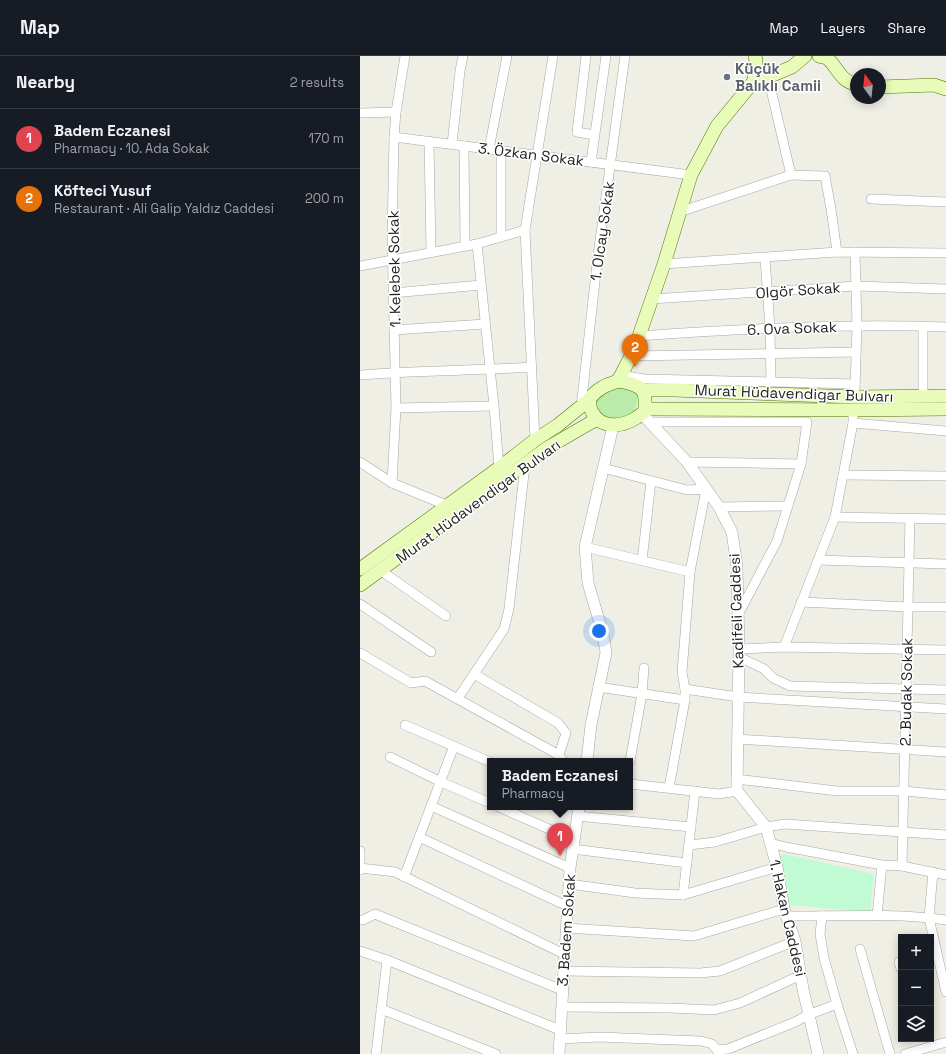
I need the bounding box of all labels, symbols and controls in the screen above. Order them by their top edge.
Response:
text: Map [20,15,60,40]
text: Map [769,19,799,37]
text: Layers [821,19,865,37]
text: Share [887,19,926,37]
place label: Küçük Balıklı Camii [735,59,821,95]
north arrow [850,68,886,104]
text: Nearby [16,71,75,93]
marker: Küçük Balıklı Camii [722,72,732,82]
text: 2 results [290,74,344,91]
text: Badem Eczanesi [54,121,171,140]
text: 1 [26,130,32,147]
text: 170 m [308,130,344,147]
street label: 3. Özkan Sokak [477,138,585,170]
text: Pharmacy · 10. Ada Sokak [54,140,210,157]
street label: 1. Olcay Sokak [586,180,618,282]
text: Köfteci Yusuf [54,181,151,200]
text: 2 [25,190,33,207]
text: 200 m [305,190,344,207]
text: Restaurant · Ali Galip Yaldız Caddesi [54,200,274,217]
street label: 1. Kelebek Sokak [383,210,405,328]
street label: Olgör Sokak [755,278,841,302]
street label: 6. Ova Sokak [747,317,837,339]
pin: 2 [622,334,648,367]
street label: Murat Hüdavendigar Bulvarı [694,380,894,406]
street label: Murat Hüdavendigar Bulvarı [392,435,564,567]
street label: Kadifeli Caddesi [724,553,748,669]
your location [589,621,609,641]
street label: 2. Budak Sokak [896,638,916,746]
popup [487,758,633,810]
text: Badem Eczanesi [502,766,618,785]
text: Pharmacy [502,785,564,802]
pin: 1 [547,823,573,856]
street label: 1. Hakan Caddesi [765,858,811,978]
street label: 3. Badem Sokak [553,873,579,987]
map controls [898,934,934,1042]
button: + [898,934,934,970]
button: − [898,970,934,1006]
button: layers [898,1006,934,1042]

